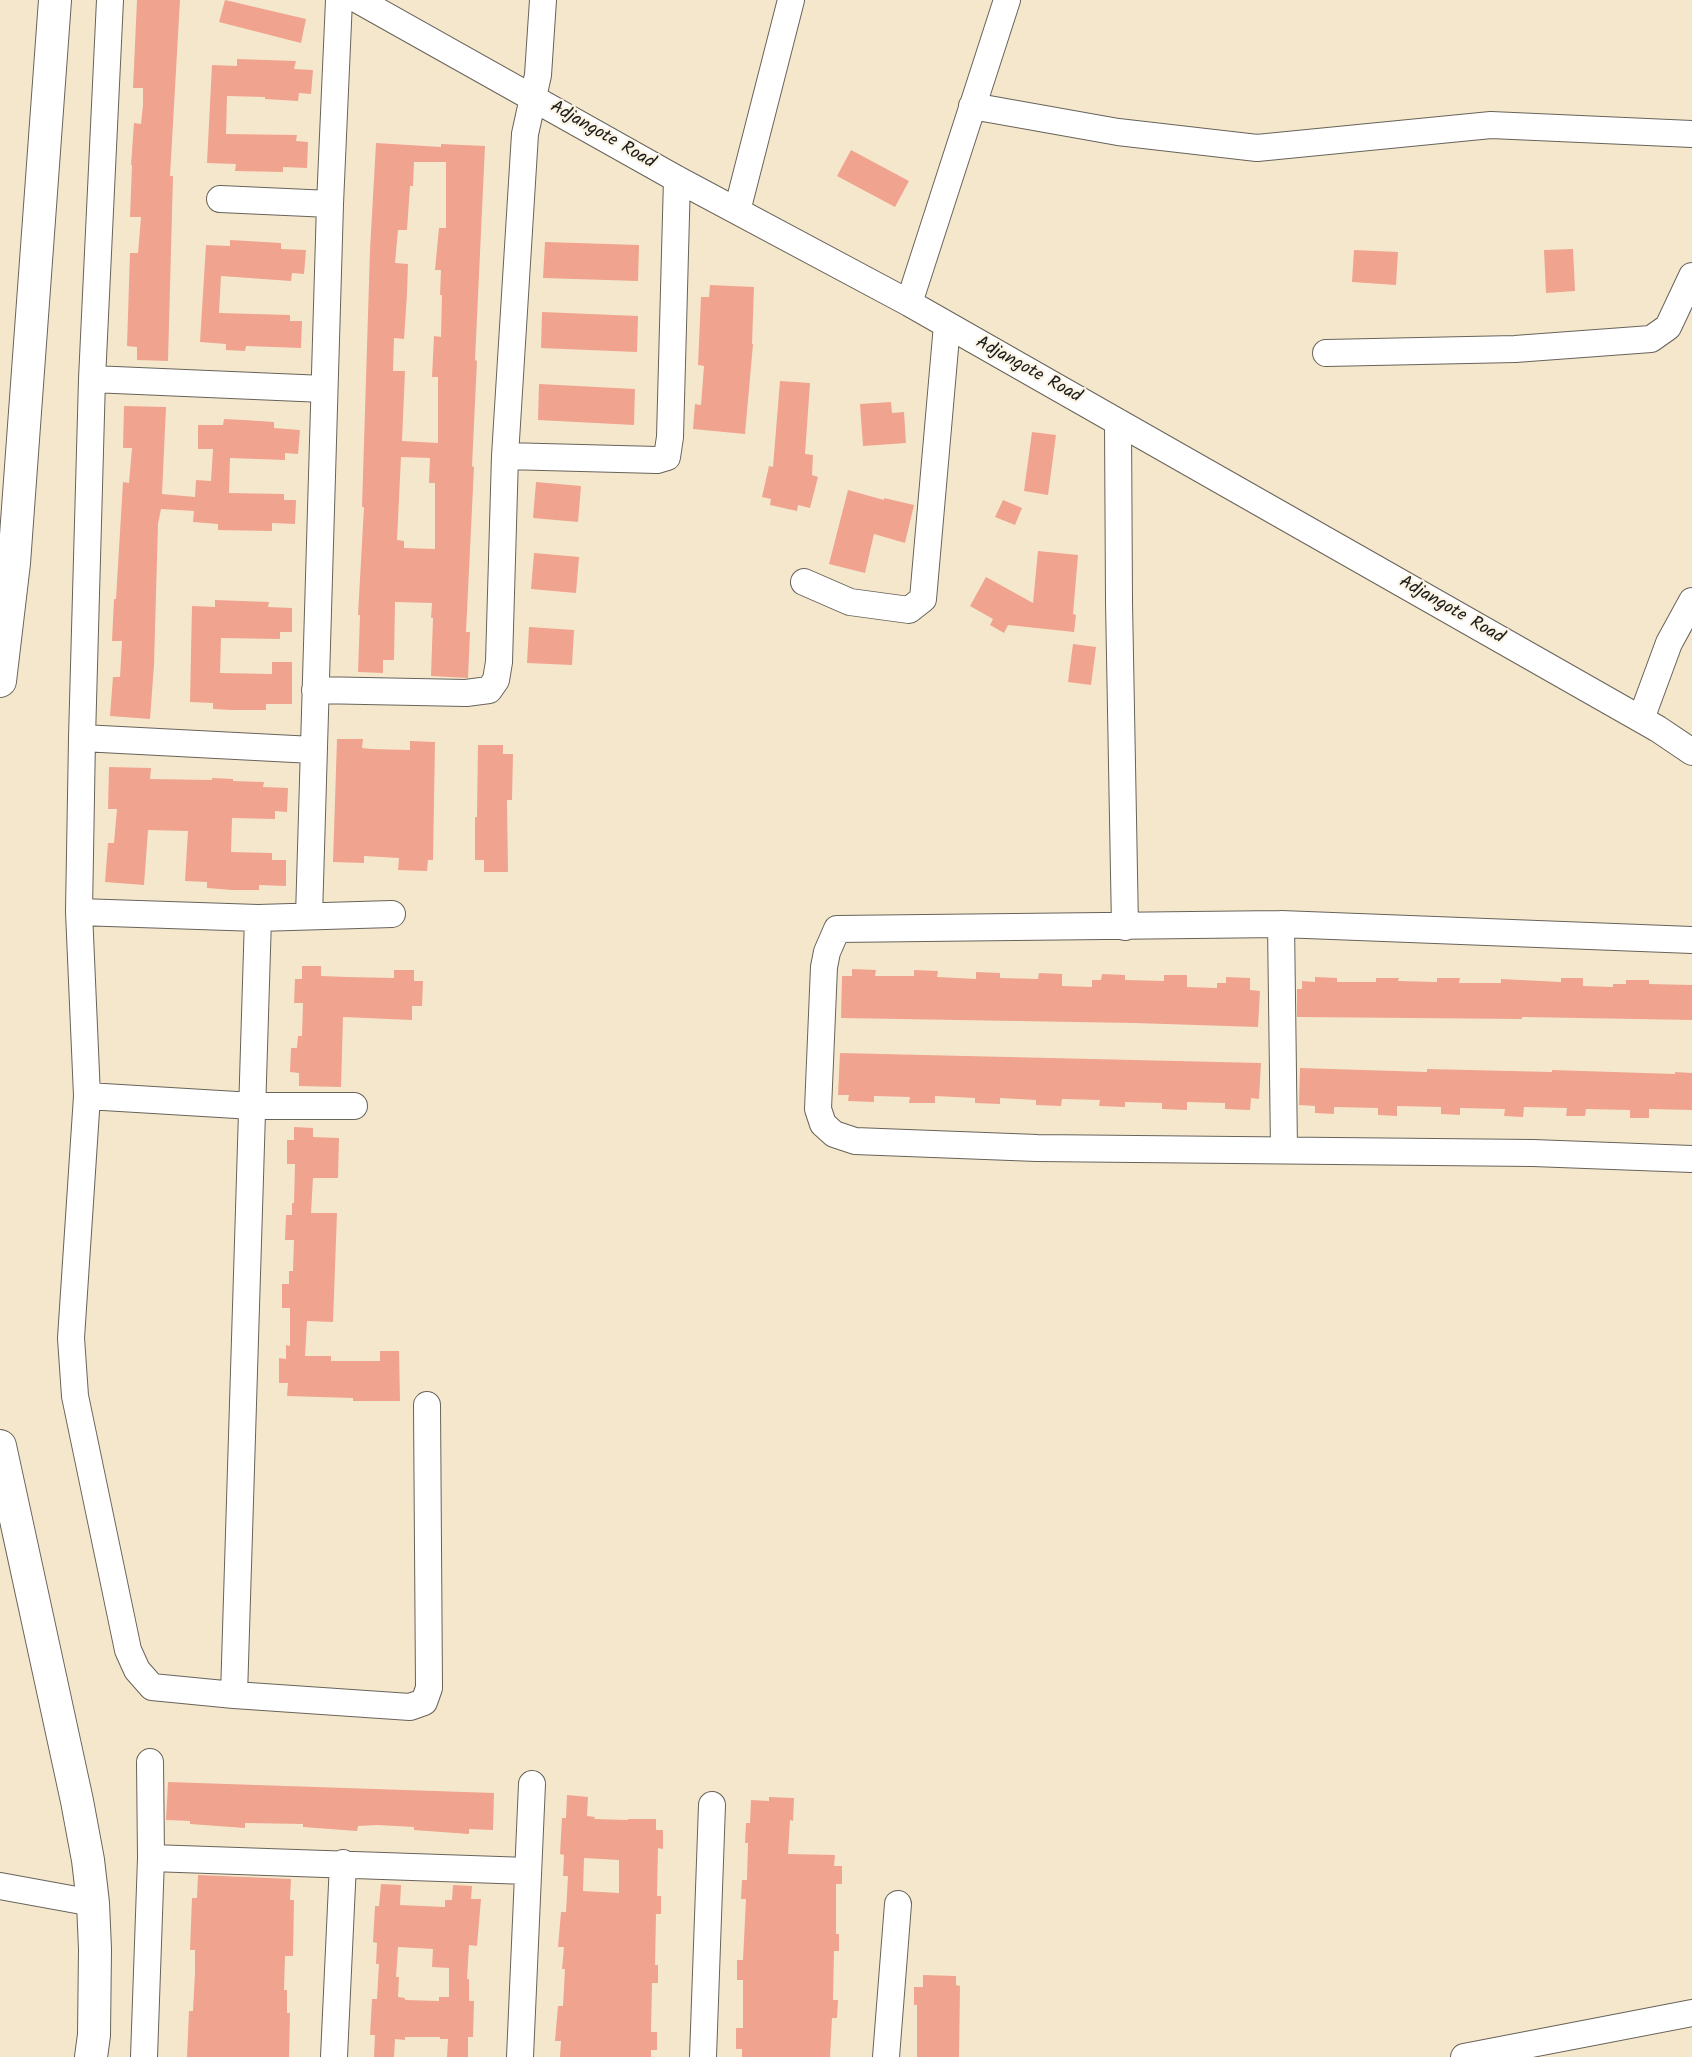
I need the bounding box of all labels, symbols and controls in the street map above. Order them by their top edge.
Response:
street label: Adjangote Road [546,97,658,175]
street label: Adjangote Road [971,333,1085,409]
street label: Adjangote Road [1395,572,1507,650]

